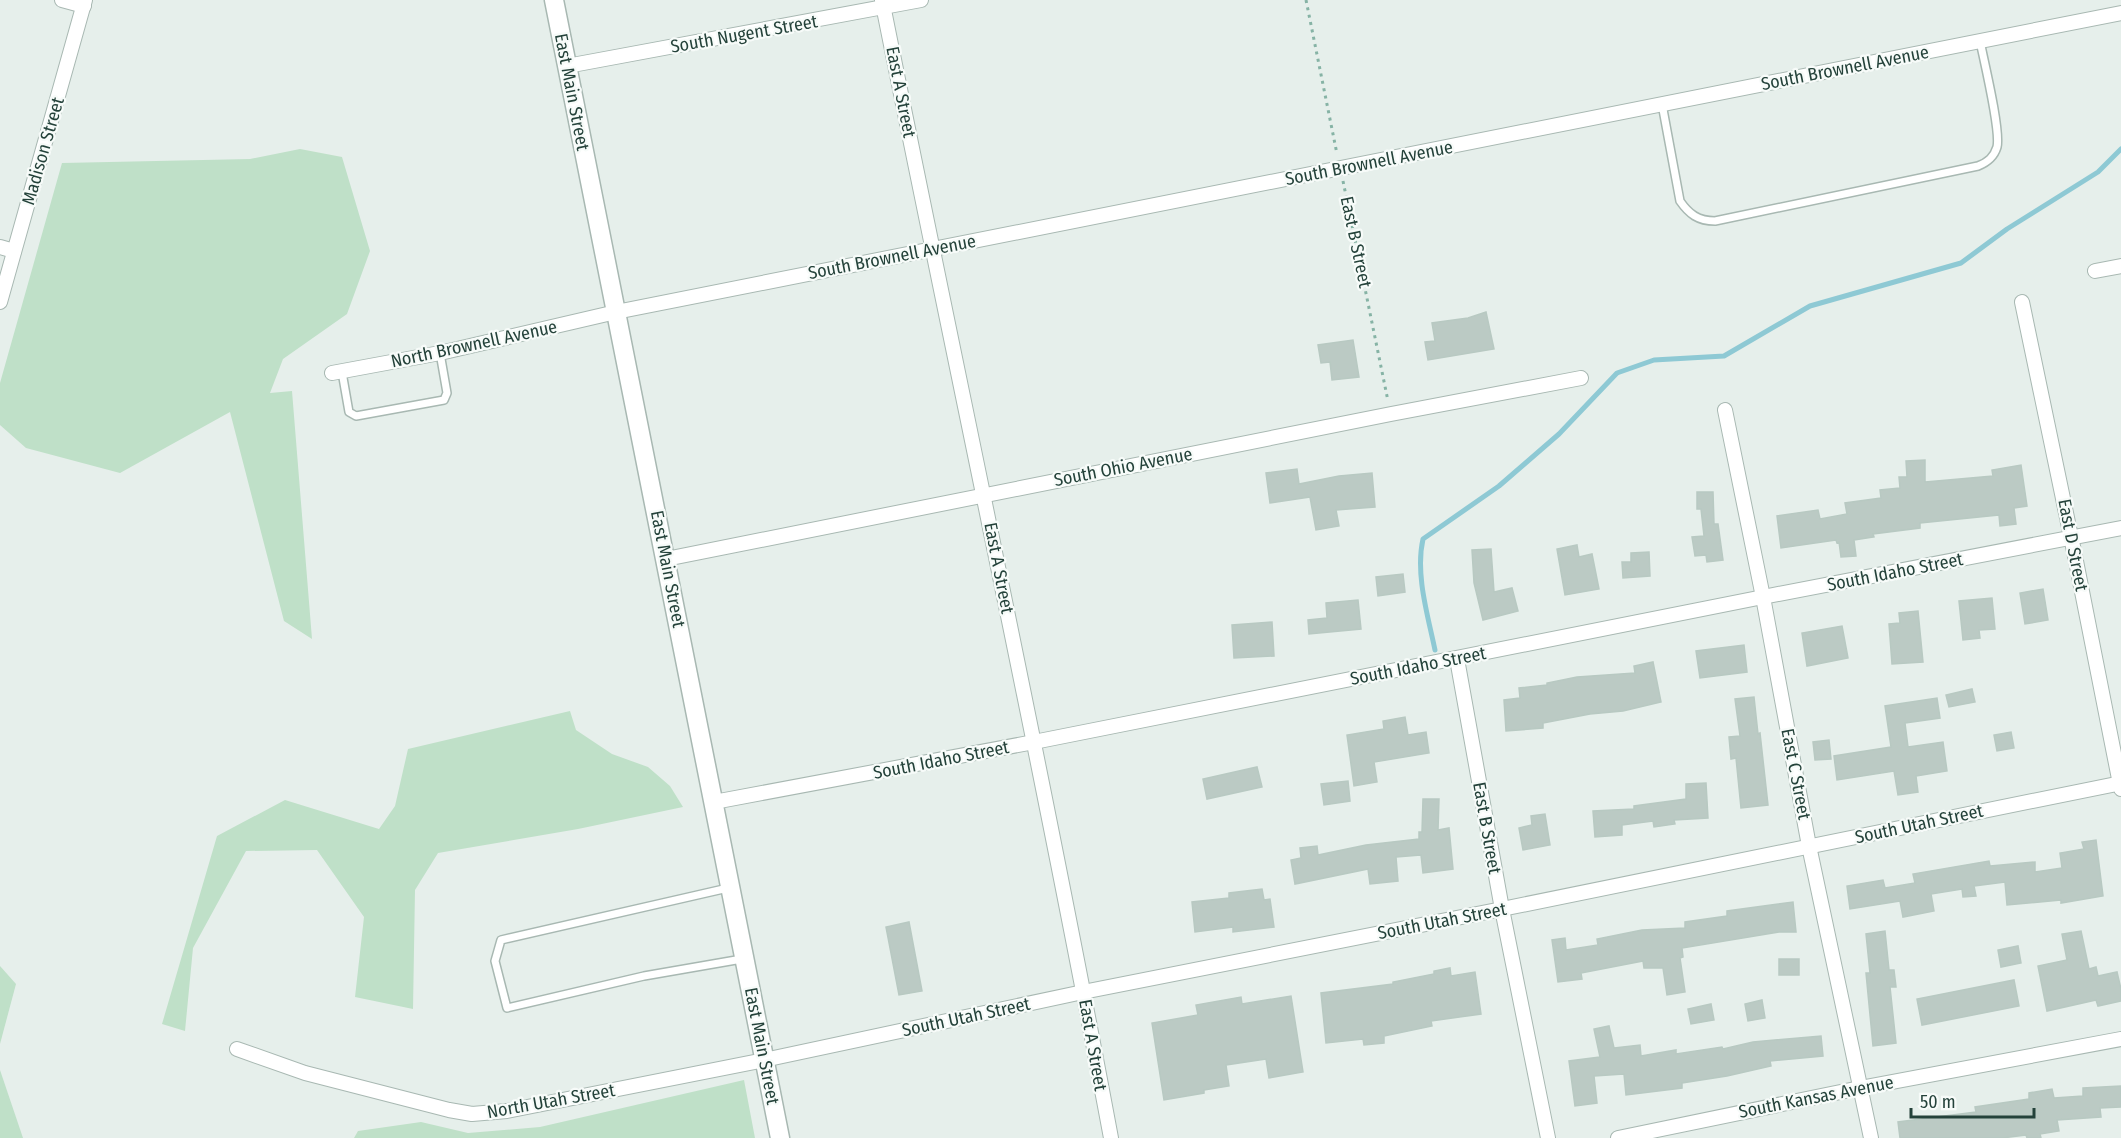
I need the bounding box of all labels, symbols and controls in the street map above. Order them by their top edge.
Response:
street label: South Nugent Street [669,10,819,58]
street label: East Main Street [550,32,594,153]
street label: South Brownell Avenue [1759,41,1931,95]
street label: East A Street [881,44,921,140]
street label: Madison Street [17,95,69,207]
street label: South Brownell Avenue [1283,136,1455,190]
street label: East B Street [1336,194,1376,290]
street label: South Brownell Avenue [806,230,978,284]
street label: North Brownell Avenue [389,316,559,372]
street label: South Ohio Avenue [1052,443,1194,491]
street label: East D Street [2053,497,2093,593]
street label: East Main Street [646,509,690,630]
street label: East A Street [979,520,1019,616]
street label: South Idaho Street [1825,548,1965,596]
street label: South Idaho Street [1348,642,1488,690]
street label: East C Street [1776,727,1816,822]
street label: South Idaho Street [871,736,1011,784]
street label: East B Street [1468,780,1506,876]
street label: South Utah Street [1853,800,1985,848]
street label: South Utah Street [1376,898,1508,944]
street label: East Main Street [740,986,784,1107]
street label: South Utah Street [900,993,1032,1041]
street label: East A Street [1074,997,1112,1093]
street label: South Kansas Avenue [1737,1071,1895,1123]
street label: North Utah Street [485,1079,617,1123]
scale bar [1911,1081,2034,1119]
text: 50 m [1920,1091,1956,1113]

